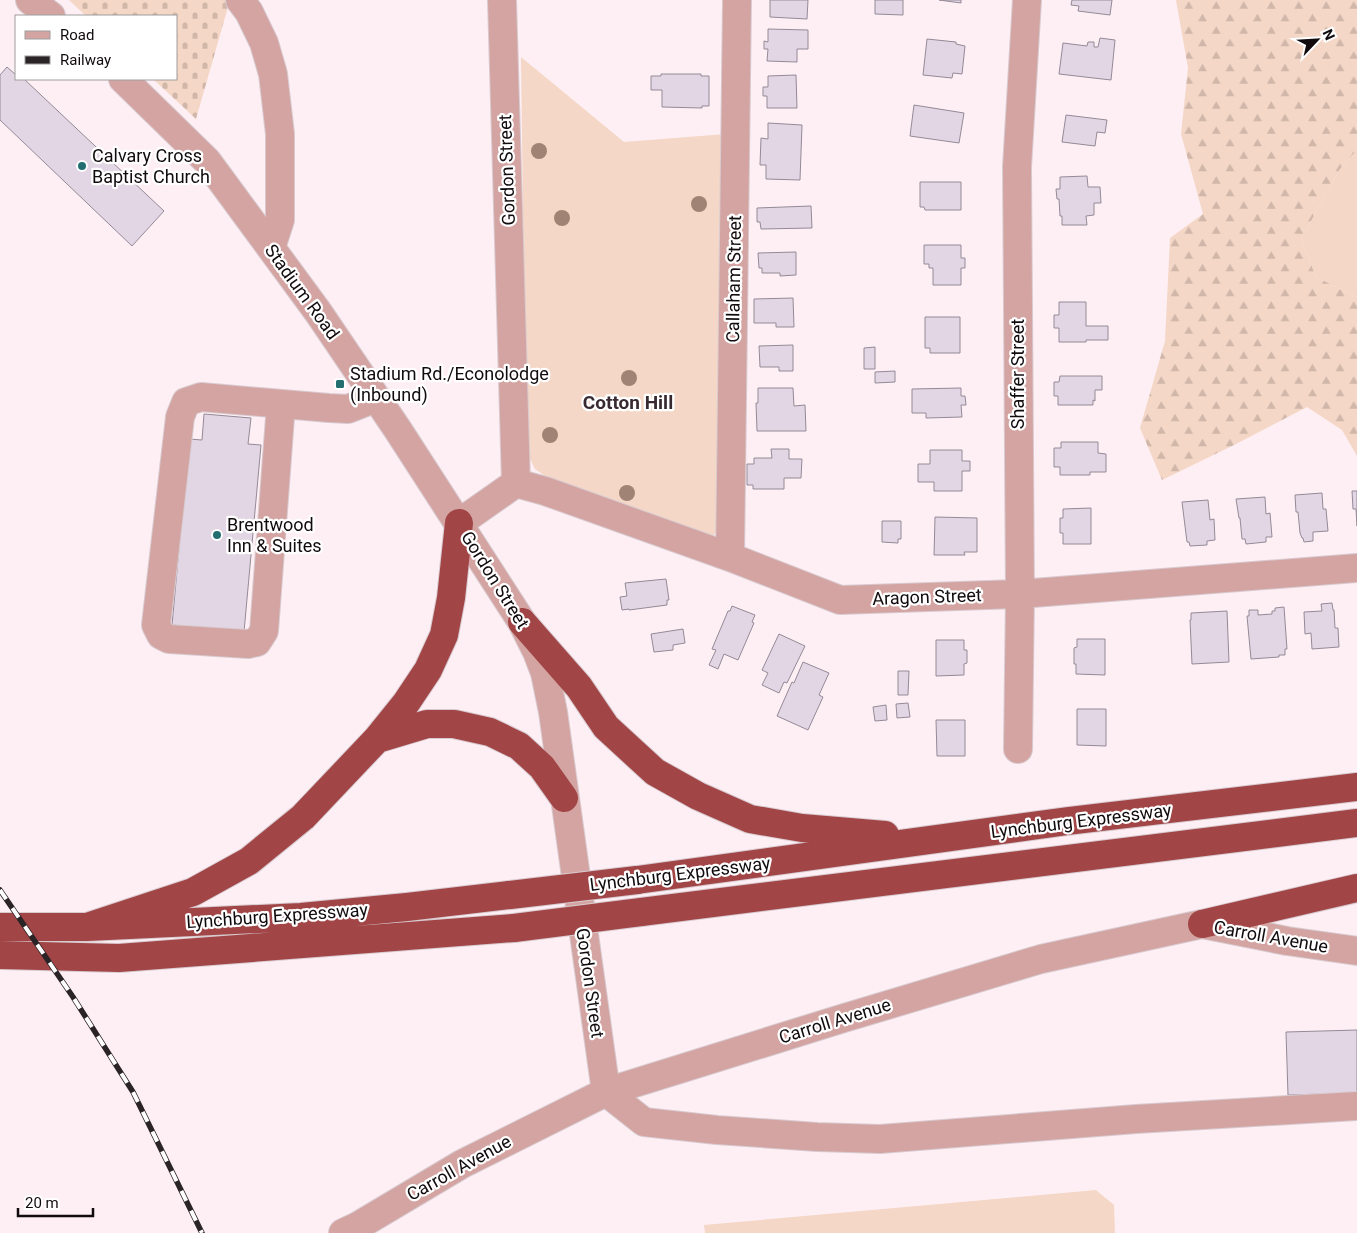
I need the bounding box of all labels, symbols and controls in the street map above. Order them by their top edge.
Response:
legend [15,15,178,80]
north arrow [1292,15,1342,65]
text: Road [60,26,94,44]
text: N [1319,27,1338,42]
text: Railway [60,51,111,69]
street label: Gordon Street [494,114,519,226]
place label: Calvary Cross Baptist Church [92,145,210,187]
marker: Calvary Cross Baptist Church [76,160,88,172]
street label: Callaham Street [722,215,745,343]
street label: Stadium Road [261,240,344,343]
street label: Shaffer Street [1007,319,1028,429]
place label: Stadium Rd./Econolodge (Inbound) [350,363,549,406]
marker: Stadium Rd./Econolodge (Inbound) [334,378,346,390]
district label: Cotton Hill [583,391,673,414]
place label: Brentwood Inn & Suites [227,514,322,556]
street label: Gordon Street [457,527,534,632]
marker: Brentwood Inn & Suites [211,529,223,541]
street label: Aragon Street [872,584,982,609]
street label: Lynchburg Expressway [989,799,1173,842]
street label: Lynchburg Expressway [588,852,772,895]
street label: Lynchburg Expressway [186,899,369,932]
street label: Carroll Avenue [1212,916,1330,957]
street label: Gordon Street [572,927,609,1039]
street label: Carroll Avenue [776,994,893,1048]
street label: Carroll Avenue [403,1130,515,1205]
scale bar [18,1186,92,1218]
text: 20 m [25,1194,59,1212]

